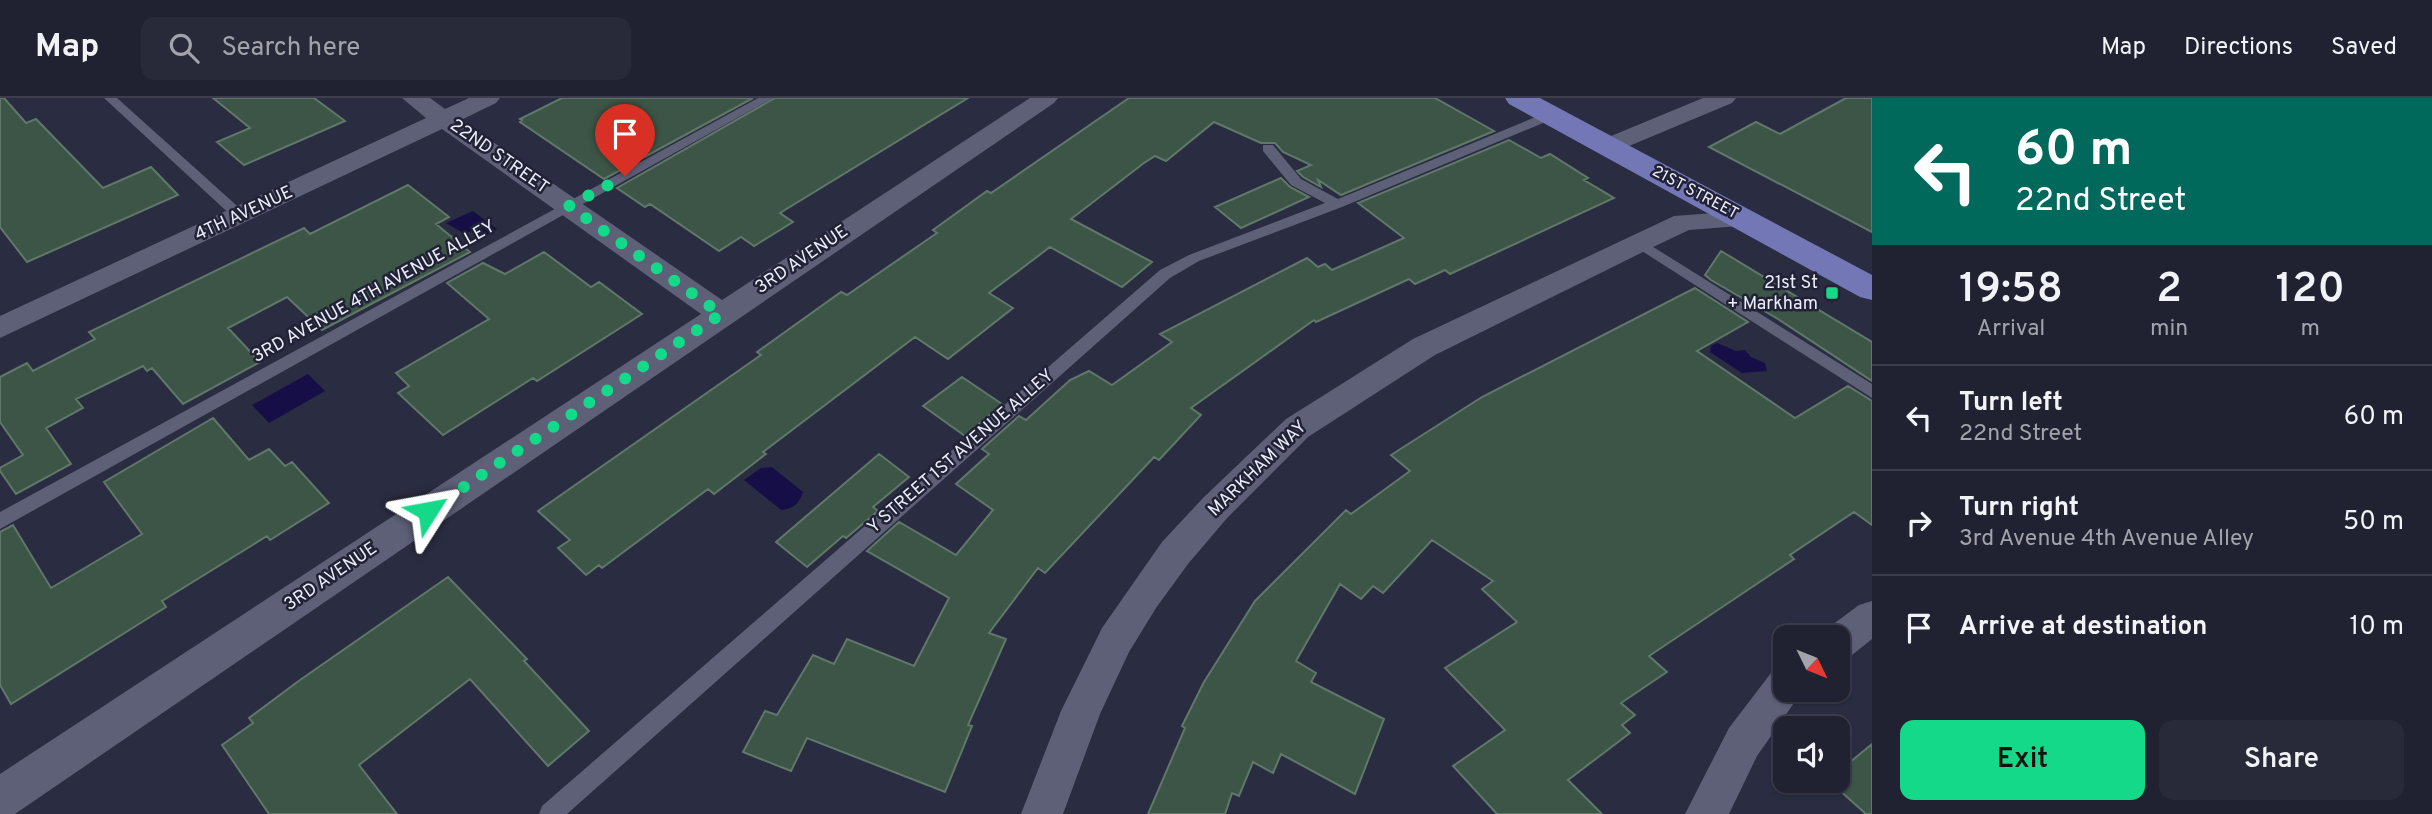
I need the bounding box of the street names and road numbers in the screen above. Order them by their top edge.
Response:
street label: 22ND STREET [445,114,553,200]
street label: 21ST STREET [1648,162,1742,224]
street label: 4TH AVENUE [191,181,297,247]
street label: 3RD AVENUE 4TH AVENUE ALLEY [248,215,500,369]
street label: 3RD AVENUE [751,221,853,299]
street label: Y STREET 1ST AVENUE ALLEY [863,365,1059,539]
street label: MARKHAM WAY [1204,416,1312,522]
street label: 3RD AVENUE [280,538,382,616]

